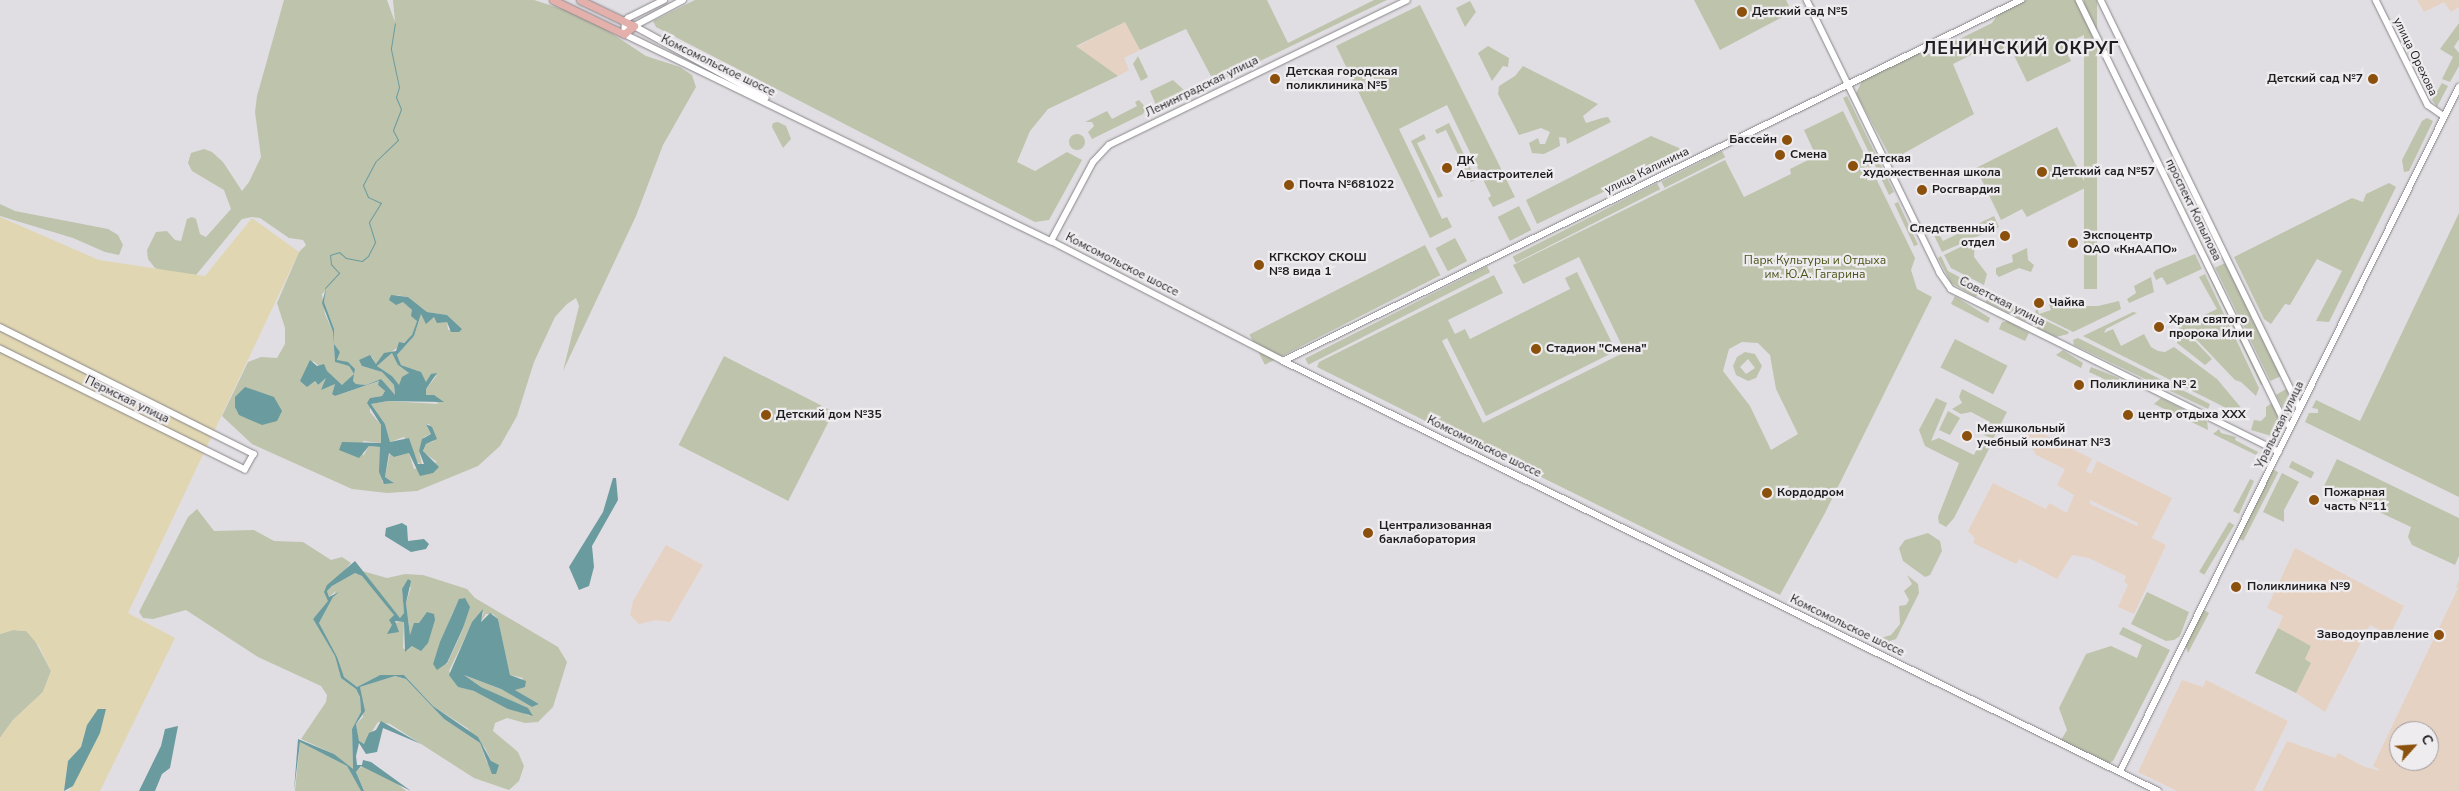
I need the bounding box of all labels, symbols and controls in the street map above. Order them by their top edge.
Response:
place label: Детский сад №5 [1752,5,1848,19]
marker: Детский сад №5 [1736,6,1748,18]
street label: улица Орехова [2390,15,2440,99]
street label: Комсомольское шоссе [659,32,777,100]
district label: ЛЕНИНСКИЙ ОКРУГ [1921,37,2121,59]
street label: Ленинградская улица [1143,53,1261,121]
place label: Детская городская поликлиника №5 [1286,65,1398,93]
marker: Детская городская поликлиника №5 [1268,72,1282,86]
place label: Детский сад №7 [2267,72,2363,86]
marker: Детский сад №7 [2367,73,2379,85]
place label: Бассейн [1729,133,1777,147]
marker: Бассейн [1781,134,1793,146]
street label: улица Калинина [1602,144,1692,198]
place label: Смена [1790,148,1827,162]
marker: Смена [1774,149,1786,161]
place label: Детская художественная школа [1863,152,2001,180]
place label: ДК Авиастроителей [1457,154,1553,182]
street label: проспект Копылова [2162,157,2224,263]
marker: Детская художественная школа [1847,160,1859,172]
marker: ДК Авиастроителей [1441,162,1453,174]
place label: Детский сад №57 [2052,165,2155,179]
marker: Детский сад №57 [2036,166,2048,178]
place label: Почта №681022 [1299,178,1394,192]
marker: Почта №681022 [1283,179,1295,191]
place label: Росгвардия [1932,183,2000,197]
marker: Росгвардия [1916,184,1928,196]
place label: Следственный отдел [1909,222,1995,250]
place label: Экспоцентр ОАО «КнААПО» [2083,229,2177,257]
street label: Комсомольское шоссе [1063,230,1181,300]
marker: Следственный отдел [1999,230,2011,242]
marker: Экспоцентр ОАО «КнААПО» [2067,237,2079,249]
place label: КГКСКОУ СКОШ №8 вида 1 [1269,251,1367,279]
park label: Парк Культуры и Отдыха им. Ю.А. Гагарина [1744,254,1886,282]
marker: КГКСКОУ СКОШ №8 вида 1 [1253,259,1265,271]
street label: Советская улица [1957,274,2047,330]
place label: Чайка [2049,296,2085,310]
marker: Чайка [2033,297,2045,309]
place label: Храм святого пророка Илии [2169,313,2252,341]
marker: Храм святого пророка Илии [2153,321,2165,333]
place label: Стадион "Смена" [1546,342,1647,356]
marker: Стадион "Смена" [1530,343,1542,355]
street label: Пермская улица [82,373,172,427]
marker: Поликлиника № 2 [2072,378,2086,392]
place label: Поликлиника № 2 [2090,378,2197,392]
street label: Уральская улица [2253,379,2307,471]
place label: Детский дом №35 [776,408,882,422]
place label: центр отдыха ХХХ [2138,408,2246,422]
marker: Детский дом №35 [760,409,772,421]
marker: центр отдыха ХХХ [2122,409,2134,421]
street label: Комсомольское шоссе [1425,413,1543,481]
place label: Межшкольный учебный комбинат №3 [1977,422,2111,450]
marker: Межшкольный учебный комбинат №3 [1961,430,1973,442]
place label: Кордодром [1777,486,1844,500]
place label: Пожарная часть №11 [2324,486,2387,514]
marker: Кордодром [1761,487,1773,499]
marker: Пожарная часть №11 [2308,494,2320,506]
place label: Централизованная баклаборатория [1379,519,1492,547]
marker: Централизованная баклаборатория [1361,526,1375,540]
marker: Поликлиника №9 [2229,580,2243,594]
place label: Поликлиника №9 [2247,580,2350,594]
street label: Комсомольское шоссе [1788,592,1906,660]
place label: Заводоуправление [2317,628,2429,642]
marker: Заводоуправление [2433,629,2445,641]
north arrow [2389,721,2439,771]
text: С [2416,731,2438,748]

